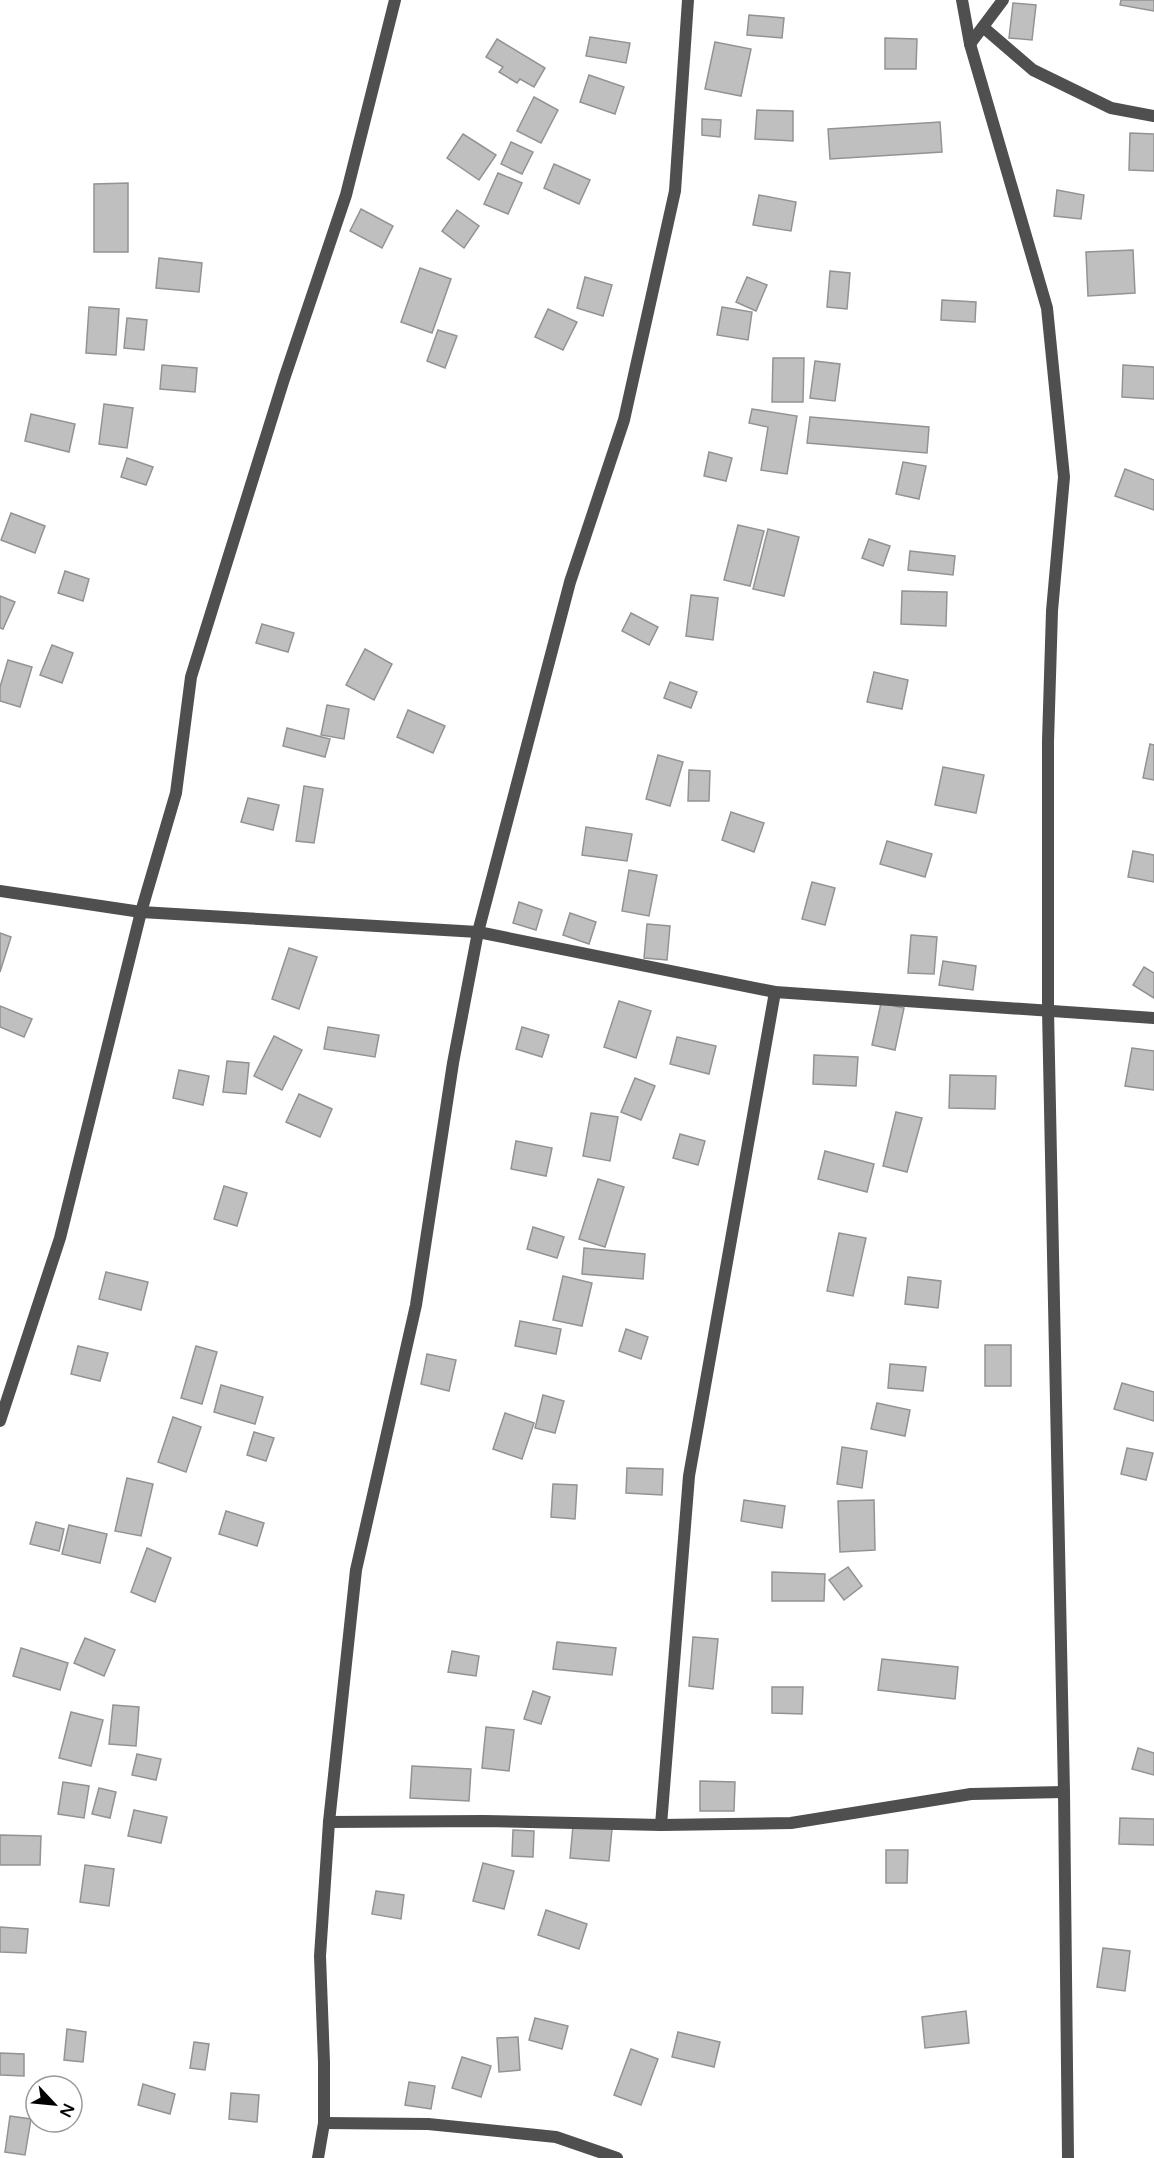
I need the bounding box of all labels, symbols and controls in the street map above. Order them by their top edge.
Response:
north arrow [24,2074,84,2134]
text: N [55,2100,78,2120]

